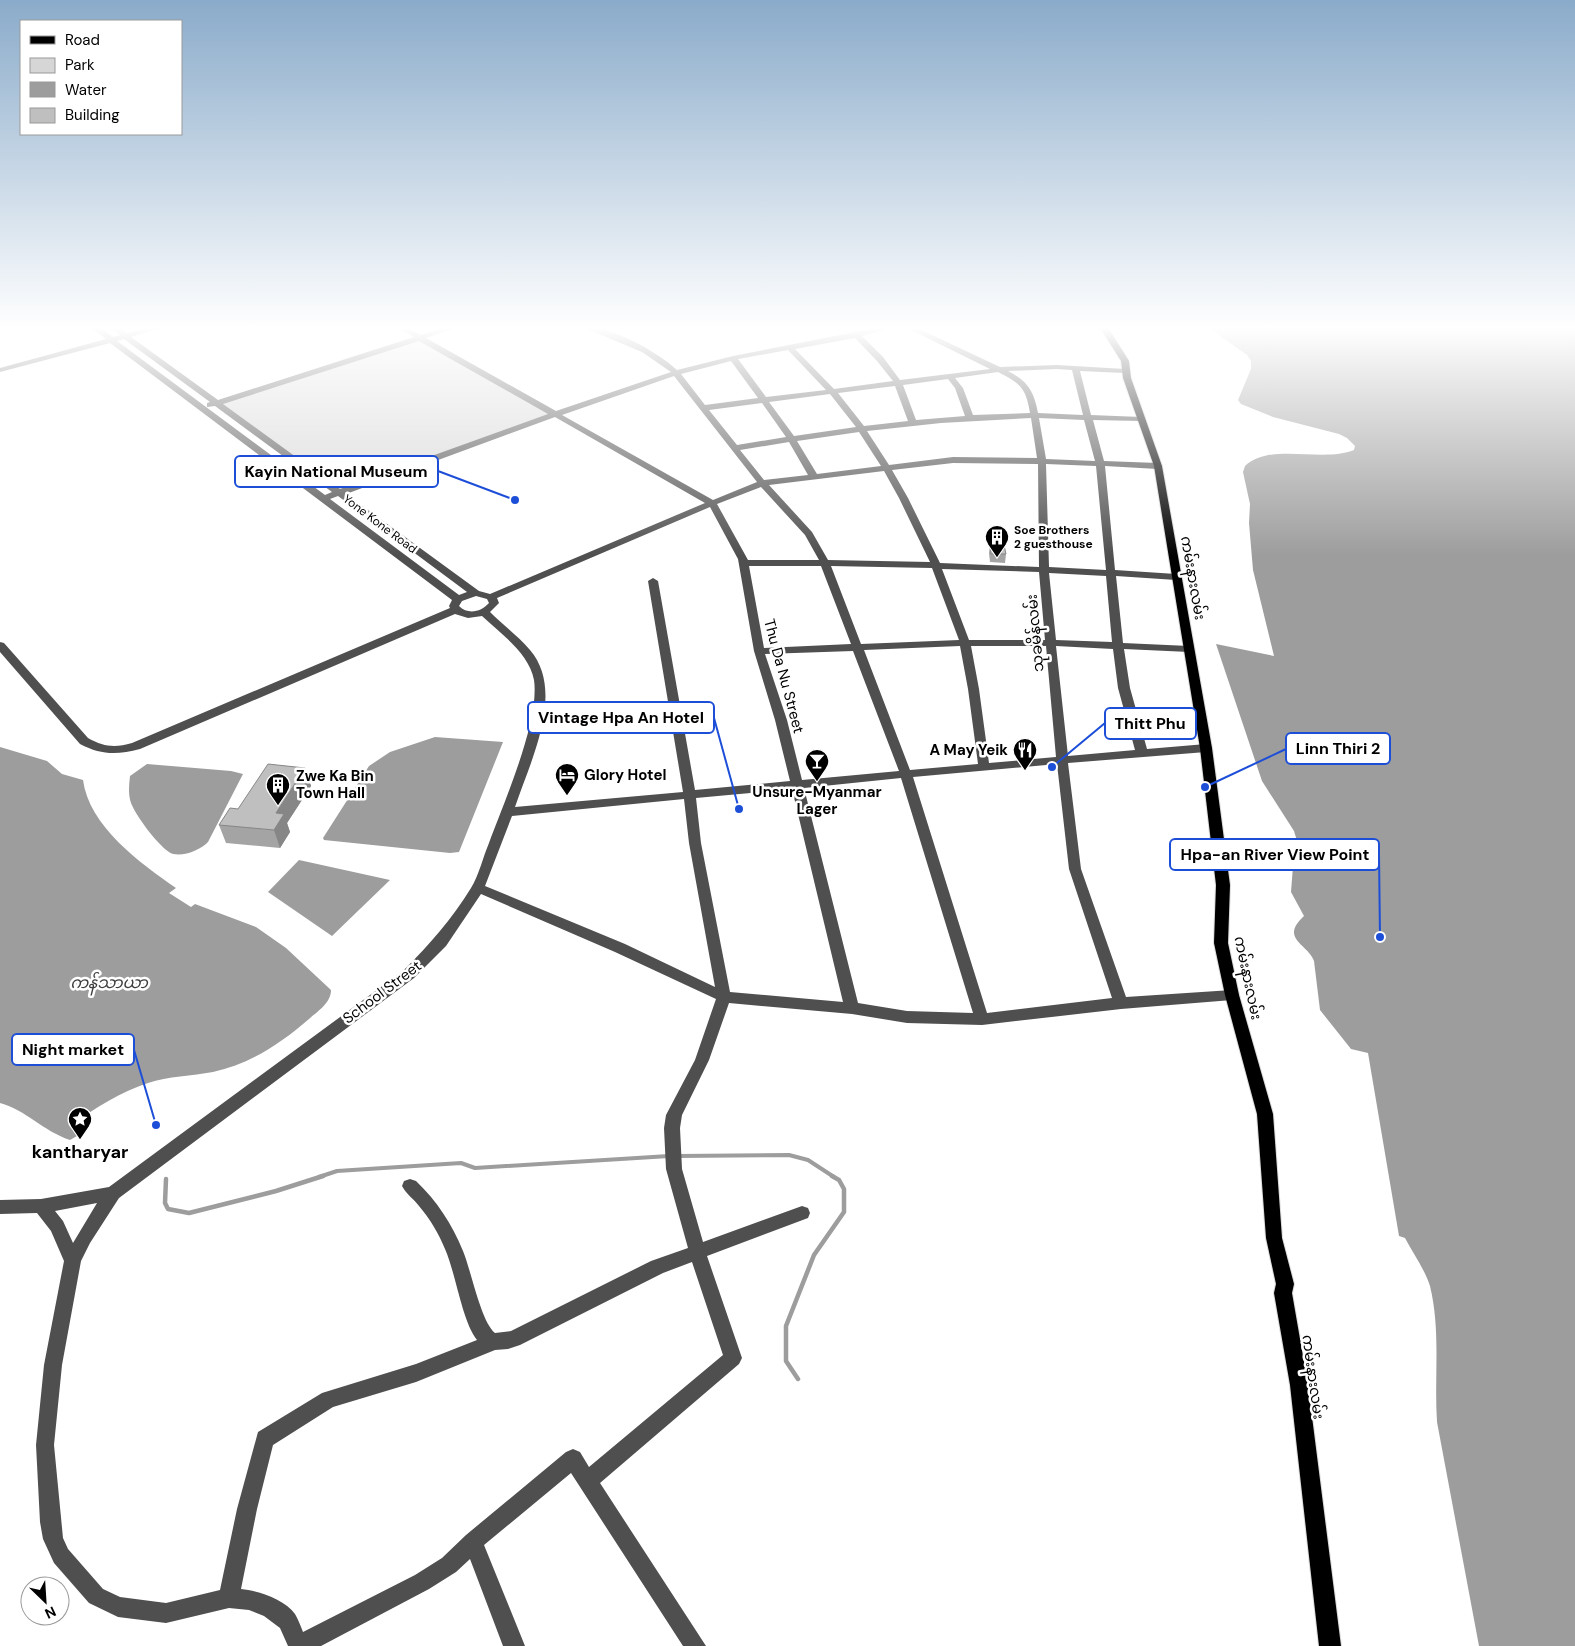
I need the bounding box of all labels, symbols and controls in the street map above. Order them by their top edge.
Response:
legend [20,20,182,135]
text: Road [65,30,100,50]
text: Park [65,55,95,75]
text: Water [65,80,107,100]
text: Building [65,105,120,125]
callout: Kayin National Museum [235,456,438,487]
text: Kayin National Museum [244,461,428,482]
street label: Yone Kone Road [340,491,420,557]
place label: Soe Brothers 2 guesthouse [1014,522,1093,552]
building icon: Soe Brothers 2 guesthouse [984,524,1010,558]
street label: ကမ်းနားလမ်း [1174,534,1210,622]
street label: သုခမိန်လမ်း [1022,593,1050,673]
street label: Thu Da Nu Street [759,617,809,735]
callout: Vintage Hpa An Hotel [528,702,714,733]
text: Vintage Hpa An Hotel [538,707,704,728]
callout: Thitt Phu [1105,708,1196,739]
text: Thitt Phu [1114,713,1186,734]
callout: Linn Thiri 2 [1286,733,1390,764]
restaurant icon: A May Yeik [1012,737,1038,771]
text: Linn Thiri 2 [1296,738,1380,759]
place label: A May Yeik [929,740,1008,760]
bar icon: Unsure-Myanmar Lager [804,748,830,782]
hotel icon: Glory Hotel [554,762,580,796]
place label: Glory Hotel [584,765,666,785]
place label: Zwe Ka Bin Town Hall [296,766,374,803]
building icon: Zwe Ka Bin Town Hall [265,772,291,806]
place label: Unsure-Myanmar Lager [752,782,882,819]
callout: Hpa-an River View Point [1170,839,1379,870]
text: Hpa-an River View Point [1181,844,1369,865]
street label: ကမ်းနားလမ်း [1227,934,1267,1022]
street label: School Street [339,956,425,1028]
water label: ကန်သာယာ [70,971,149,996]
callout: Night market [12,1034,134,1065]
text: Night market [22,1039,124,1060]
place icon: kantharyar [67,1106,93,1140]
place label: kantharyar [32,1140,128,1164]
street label: ကမ်းနားလမ်း [1295,1334,1329,1421]
north arrow [20,1576,70,1626]
text: N [42,1602,59,1623]

